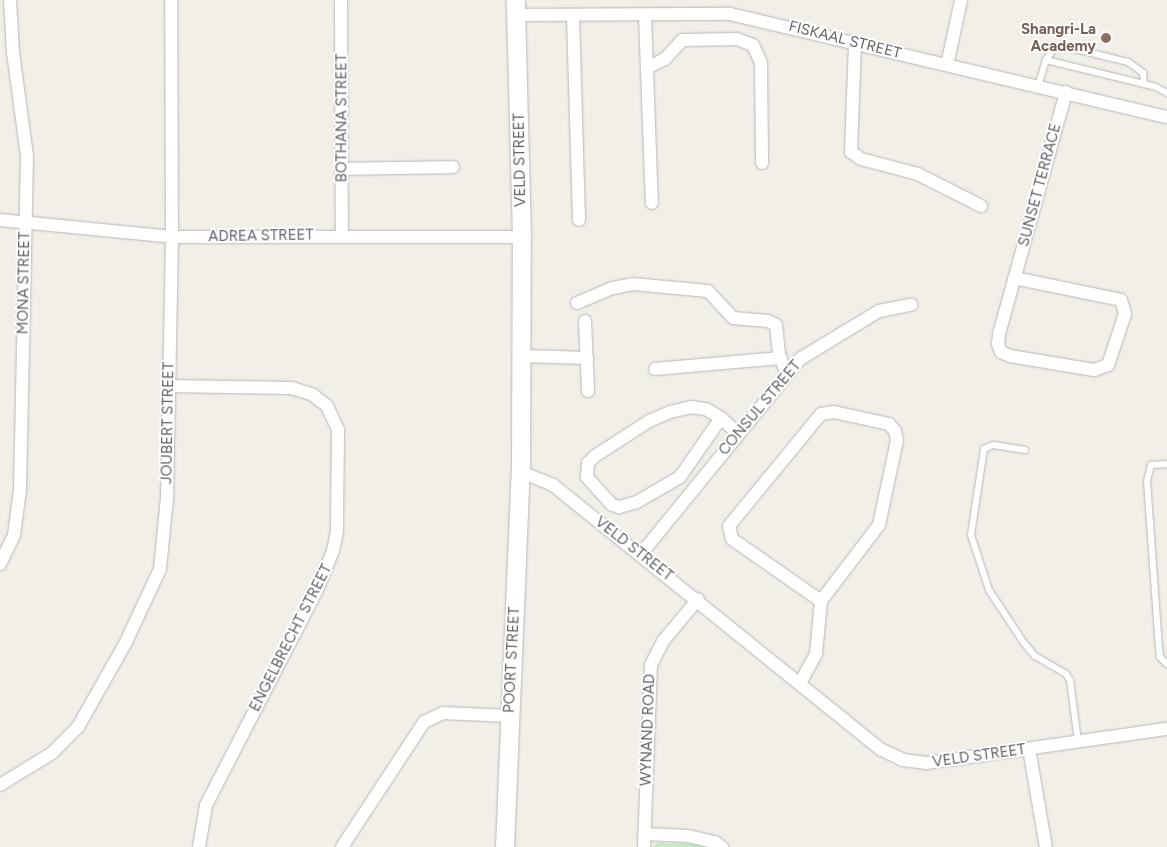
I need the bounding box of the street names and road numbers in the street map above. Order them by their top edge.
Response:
street label: FISKAAL STREET [787,17,903,63]
street label: BOTHANA STREET [333,54,351,182]
street label: VELD STREET [510,113,530,207]
street label: SUNSET TERRACE [1015,121,1065,249]
street label: ADREA STREET [208,226,314,246]
street label: MONA STREET [14,231,34,335]
street label: CONSUL STREET [715,357,805,459]
street label: JOUBERT STREET [158,362,178,484]
street label: VELD STREET [591,513,677,585]
street label: ENGELBRECHT STREET [246,561,336,715]
street label: POORT STREET [500,606,524,714]
street label: WYNAND ROAD [637,674,659,786]
street label: VELD STREET [931,741,1027,771]

